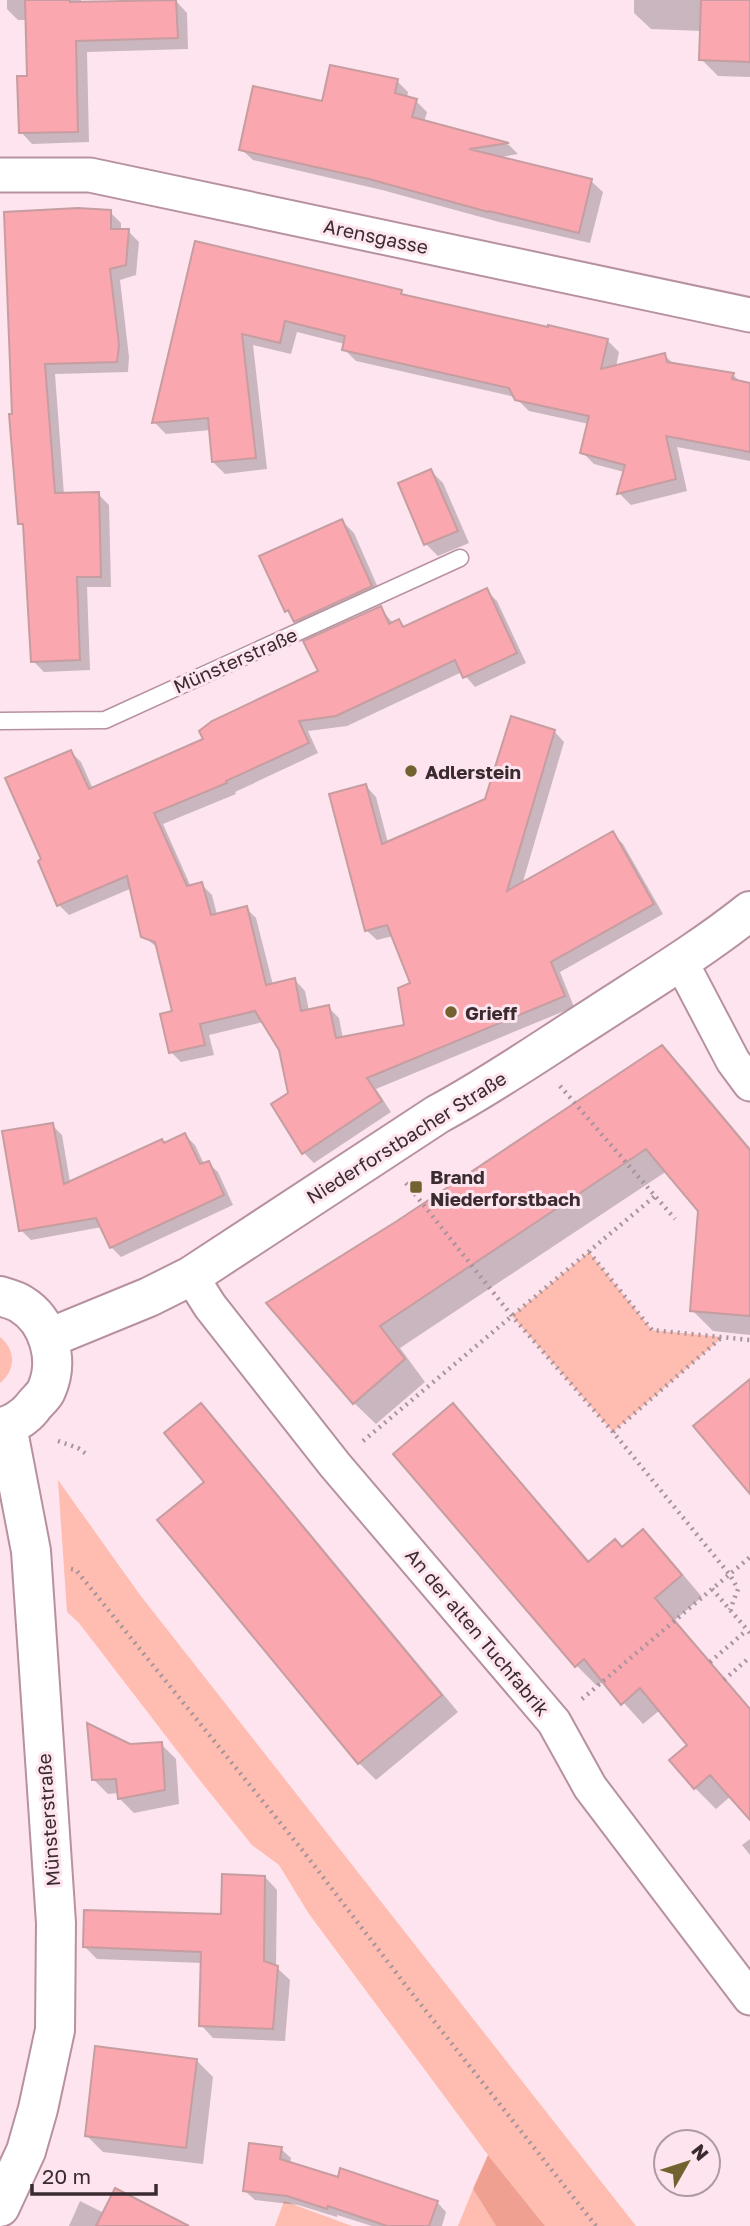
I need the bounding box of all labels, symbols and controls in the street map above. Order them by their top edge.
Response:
street label: Arensgasse [322,214,430,258]
street label: Münsterstraße [169,622,301,698]
place label: Adlerstein [425,760,521,783]
marker: Adlerstein [403,763,419,779]
place label: Grieff [465,1001,517,1024]
marker: Grieff [443,1004,459,1020]
street label: Niederforstbacher Straße [302,1066,510,1208]
place label: Brand Niederforstbach [430,1165,580,1210]
marker: Brand Niederforstbach [408,1179,424,1195]
street label: An der alten Tuchfabrik [401,1544,555,1721]
street label: Münsterstraße [32,1753,64,1887]
north arrow [652,2128,722,2198]
text: N [687,2139,714,2165]
scale bar [32,2152,156,2196]
text: 20 m [42,2163,91,2189]

